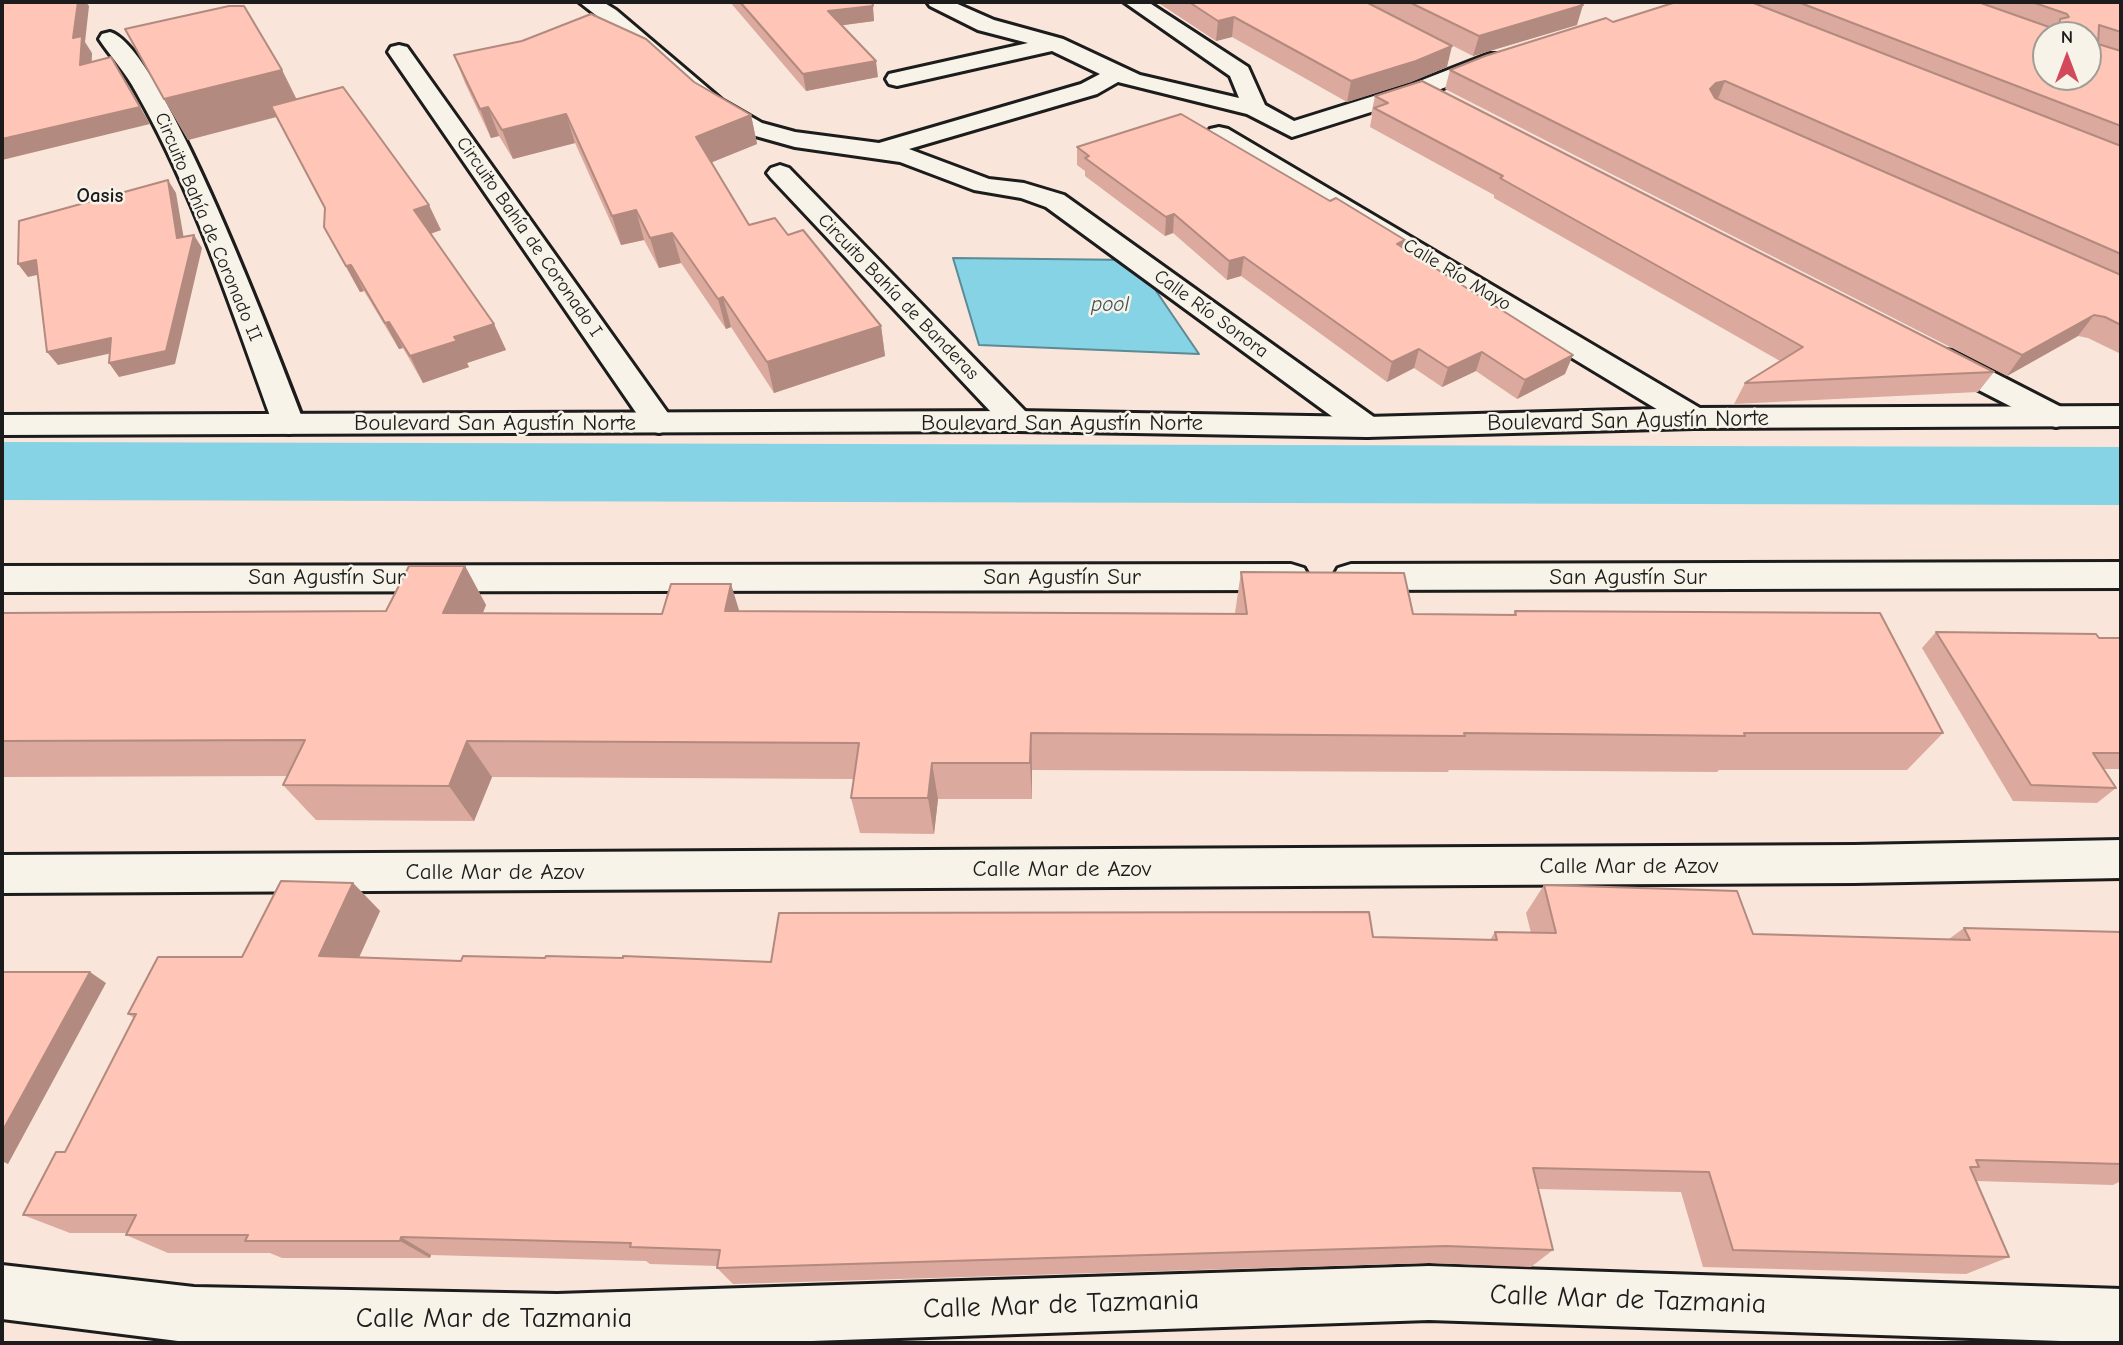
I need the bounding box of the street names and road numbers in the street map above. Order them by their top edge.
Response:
street label: Circuito Bahía de Coronado II [149,109,267,345]
street label: Circuito Bahía de Coronado I [451,133,607,341]
street label: Circuito Bahía de Banderas [813,209,983,385]
street label: Calle Río Mayo [1399,234,1515,316]
street label: Calle Río Sonora [1149,265,1273,363]
street label: Boulevard San Agustín Norte [1487,405,1769,437]
street label: Boulevard San Agustín Norte [354,409,636,437]
street label: Boulevard San Agustín Norte [921,409,1203,437]
street label: San Agustín Sur [248,563,406,591]
street label: San Agustín Sur [983,563,1141,591]
street label: San Agustín Sur [1549,563,1707,591]
street label: Calle Mar de Azov [1540,852,1718,880]
street label: Calle Mar de Azov [973,855,1151,883]
street label: Calle Mar de Azov [406,858,584,886]
street label: Calle Mar de Tazmania [1489,1278,1767,1322]
street label: Calle Mar de Tazmania [922,1283,1200,1327]
street label: Calle Mar de Tazmania [356,1302,632,1336]

